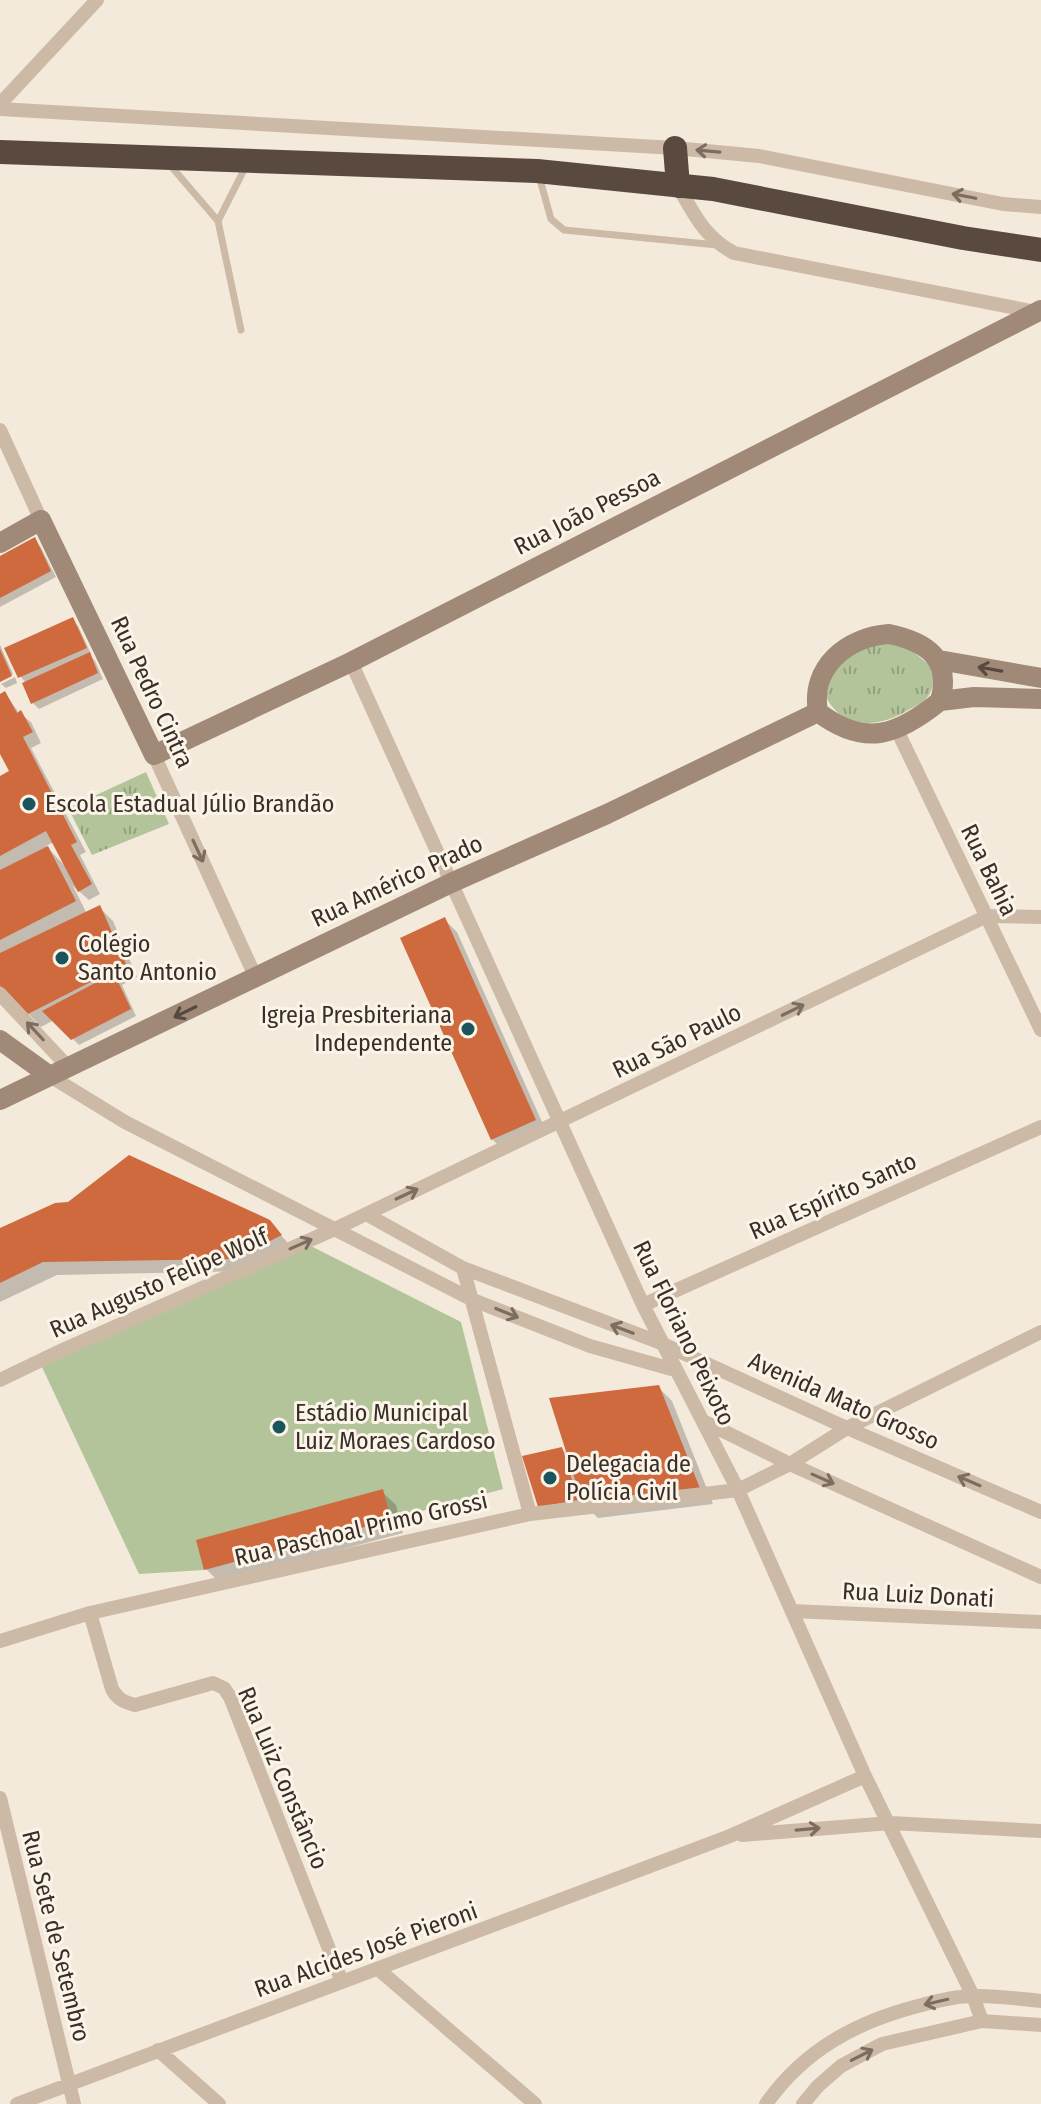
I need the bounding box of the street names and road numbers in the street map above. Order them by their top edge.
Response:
street label: Rua João Pessoa [509,463,665,561]
street label: Rua Pedro Cintra [105,612,199,772]
street label: Rua Bahia [955,820,1023,920]
street label: Rua Américo Prado [307,829,487,933]
street label: Rua São Paulo [608,998,746,1084]
street label: Rua Espírito Santo [745,1147,921,1245]
street label: Rua Augusto Felipe Wolf [46,1222,274,1344]
street label: Rua Floriano Peixoto [627,1236,741,1430]
street label: Avenida Mato Grosso [744,1346,944,1456]
street label: Rua Paschoal Primo Grossi [232,1486,490,1572]
street label: Rua Luiz Donati [841,1577,995,1613]
street label: Rua Luiz Constâncio [232,1683,334,1873]
street label: Rua Sete de Setembro [16,1827,96,2045]
street label: Rua Alcides José Pieroni [251,1897,481,2003]

